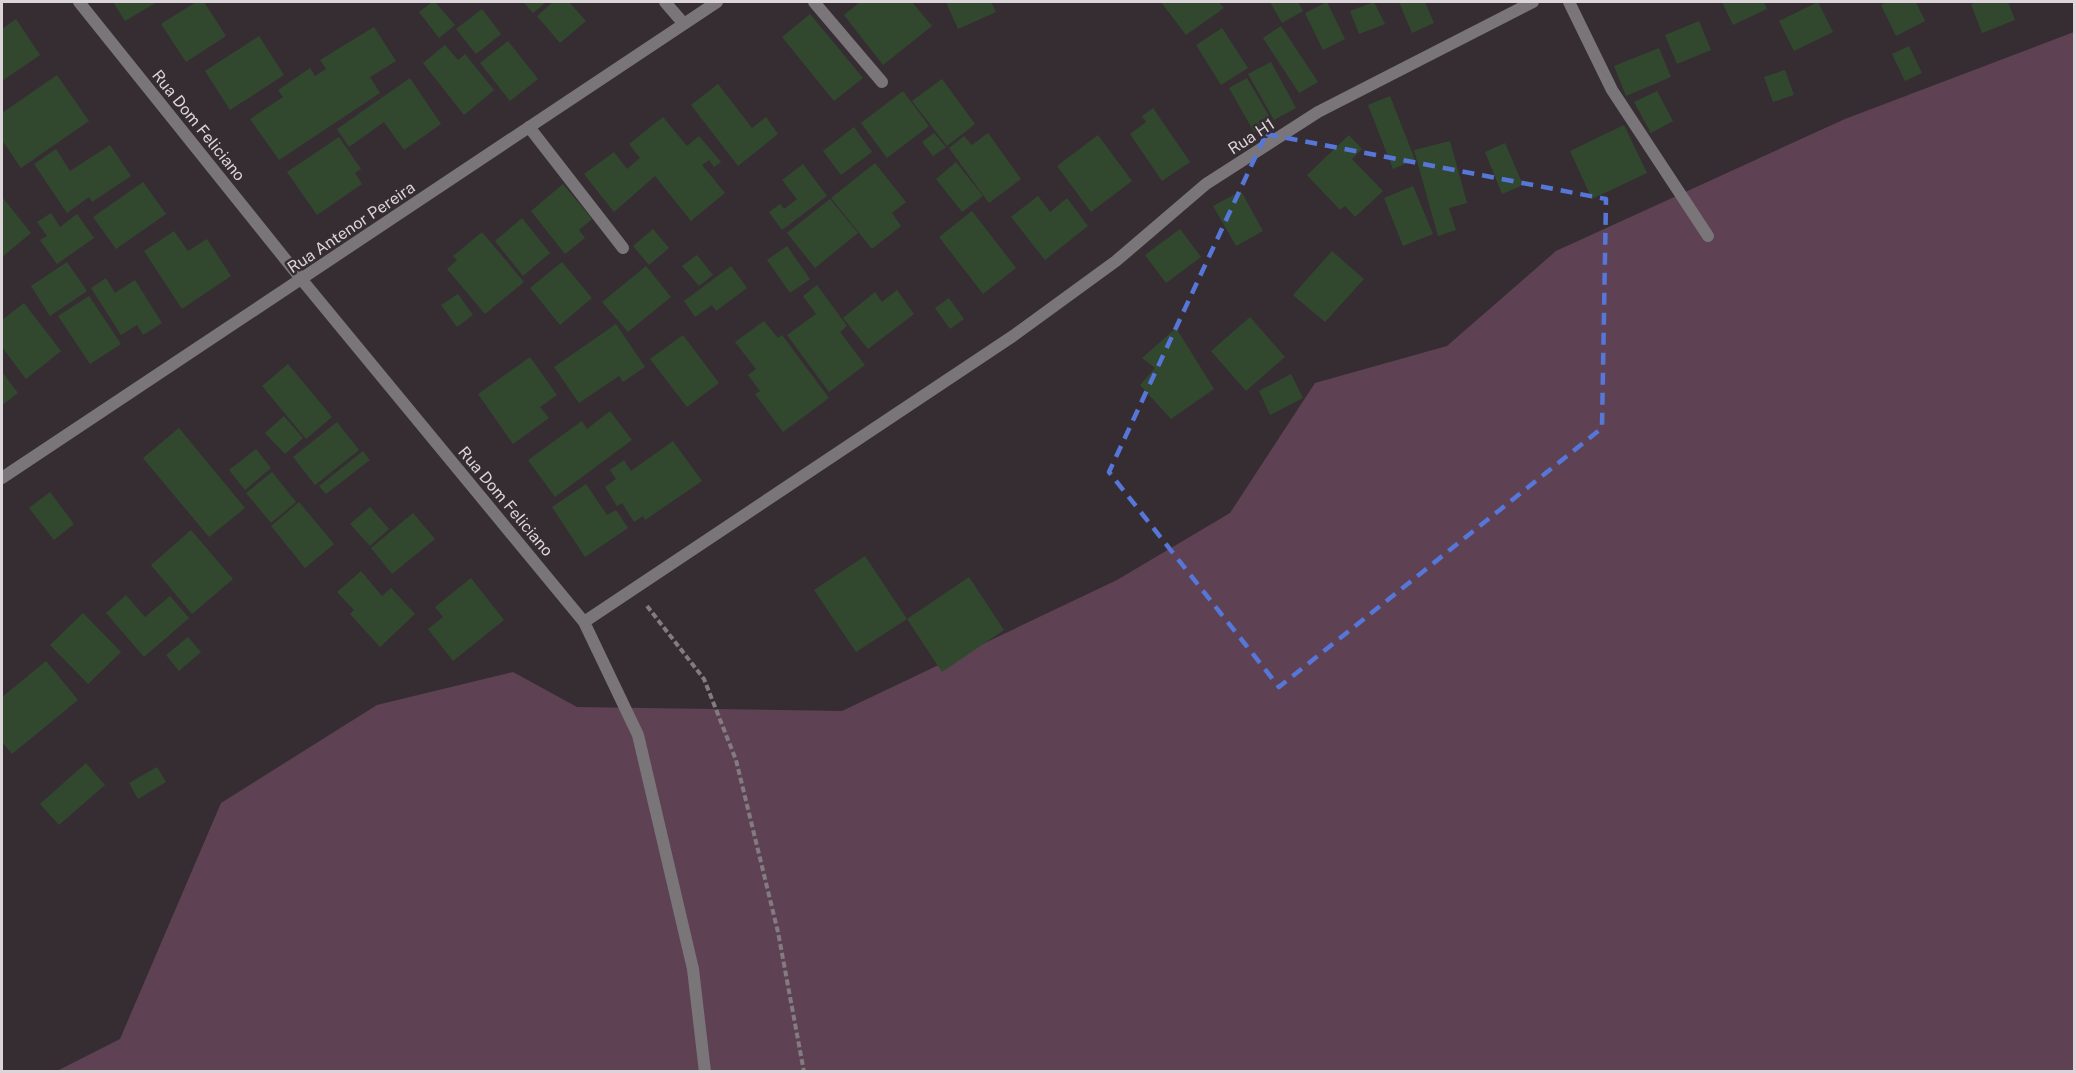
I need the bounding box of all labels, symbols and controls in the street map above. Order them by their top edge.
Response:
street label: Rua Dom Feliciano [148,66,249,185]
street label: Rua H1 [1225,114,1278,158]
street label: Rua Antenor Pereira [284,178,419,277]
street label: Rua Dom Feliciano [454,443,557,560]

